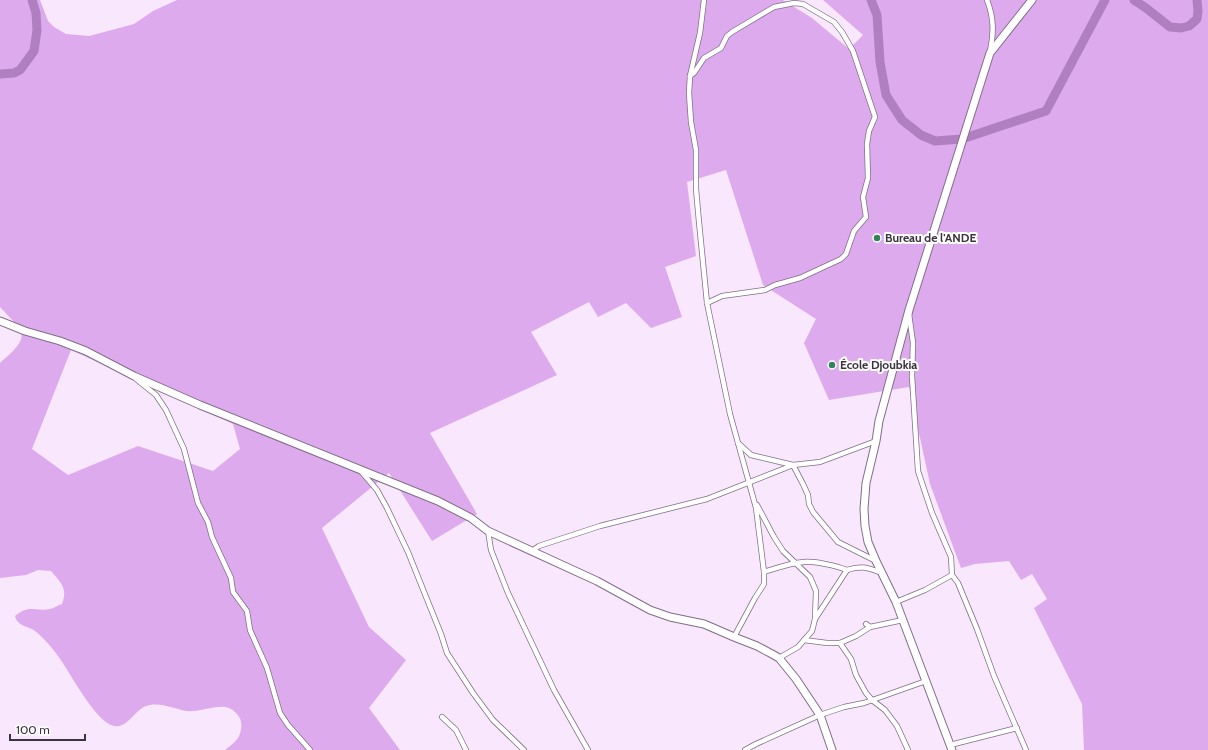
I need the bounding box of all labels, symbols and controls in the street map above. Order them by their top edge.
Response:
place label: Bureau de l'ANDE [885,230,976,245]
marker: Bureau de l'ANDE [872,233,882,243]
place label: École Djoubkia [840,357,917,372]
marker: École Djoubkia [827,360,837,370]
scale bar [10,716,85,742]
text: 100 m [16,722,50,737]

